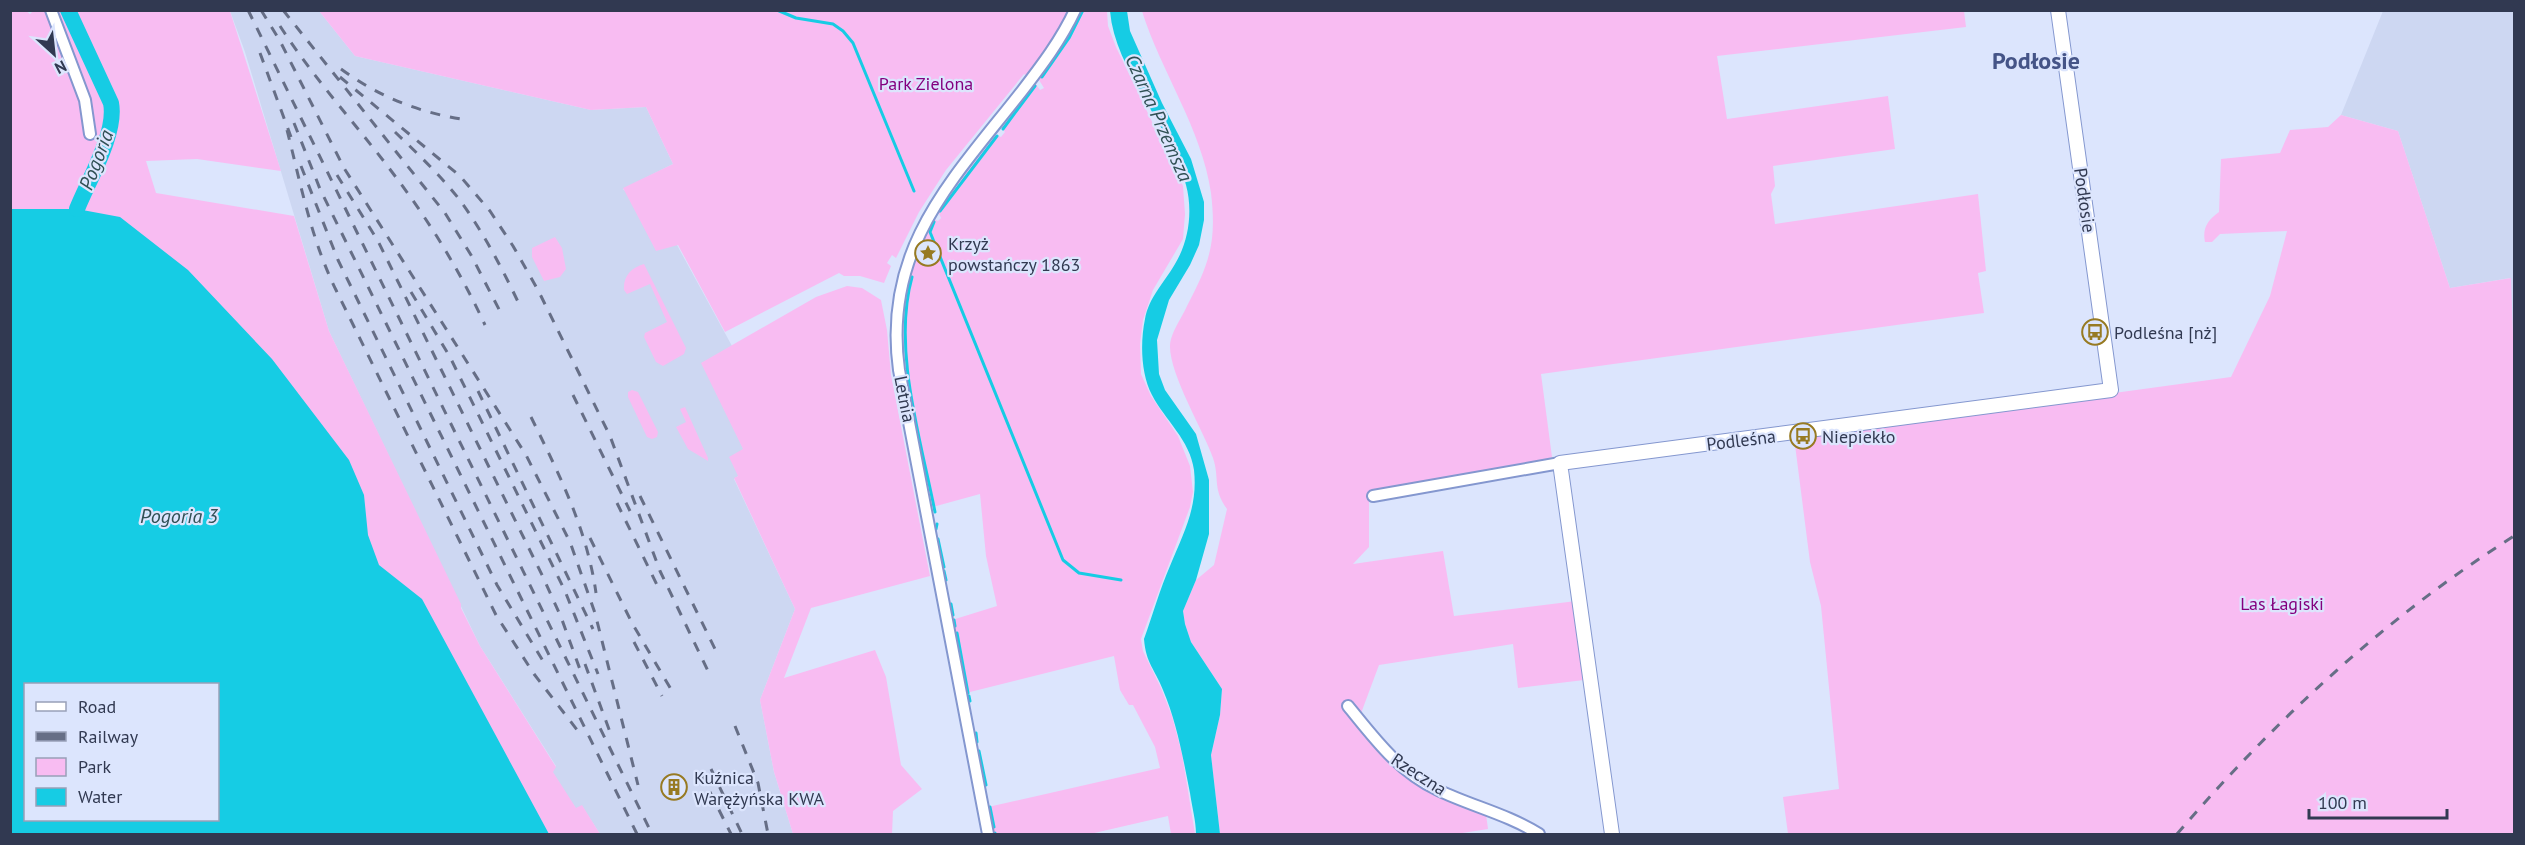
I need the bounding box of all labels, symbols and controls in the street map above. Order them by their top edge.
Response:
north arrow [24,24,84,84]
district label: Podłosie [1992,45,2080,76]
water label: Czarna Przemsza [1119,50,1199,186]
text: N [52,56,70,79]
park label: Park Zielona [879,72,973,95]
water label: Pogoria [73,126,119,194]
street label: Podłosie [2069,166,2101,234]
place label: Krzyż powstańczy 1863 [948,232,1080,276]
place icon: Krzyż powstańczy 1863 [913,238,943,268]
bus stop icon: Podleśna [nż] [2080,317,2110,347]
place label: Podleśna [nż] [2114,321,2217,344]
street label: Letnia [889,374,921,424]
bus stop icon: Niepiekło [1788,421,1818,451]
street label: Podleśna [1705,424,1777,456]
place label: Niepiekło [1822,425,1895,448]
water label: Pogoria 3 [140,503,219,529]
park label: Las Łagiski [2240,592,2324,615]
legend [24,683,219,821]
text: Road [78,695,116,718]
text: Railway [78,725,139,748]
street label: Rzeczna [1387,748,1451,800]
text: Park [78,755,111,778]
place label: Kuźnica Warężyńska KWA [694,766,825,810]
building icon: Kuźnica Warężyńska KWA [659,772,689,802]
scale bar [2309,782,2447,820]
text: Water [78,785,122,808]
text: 100 m [2318,791,2367,814]

